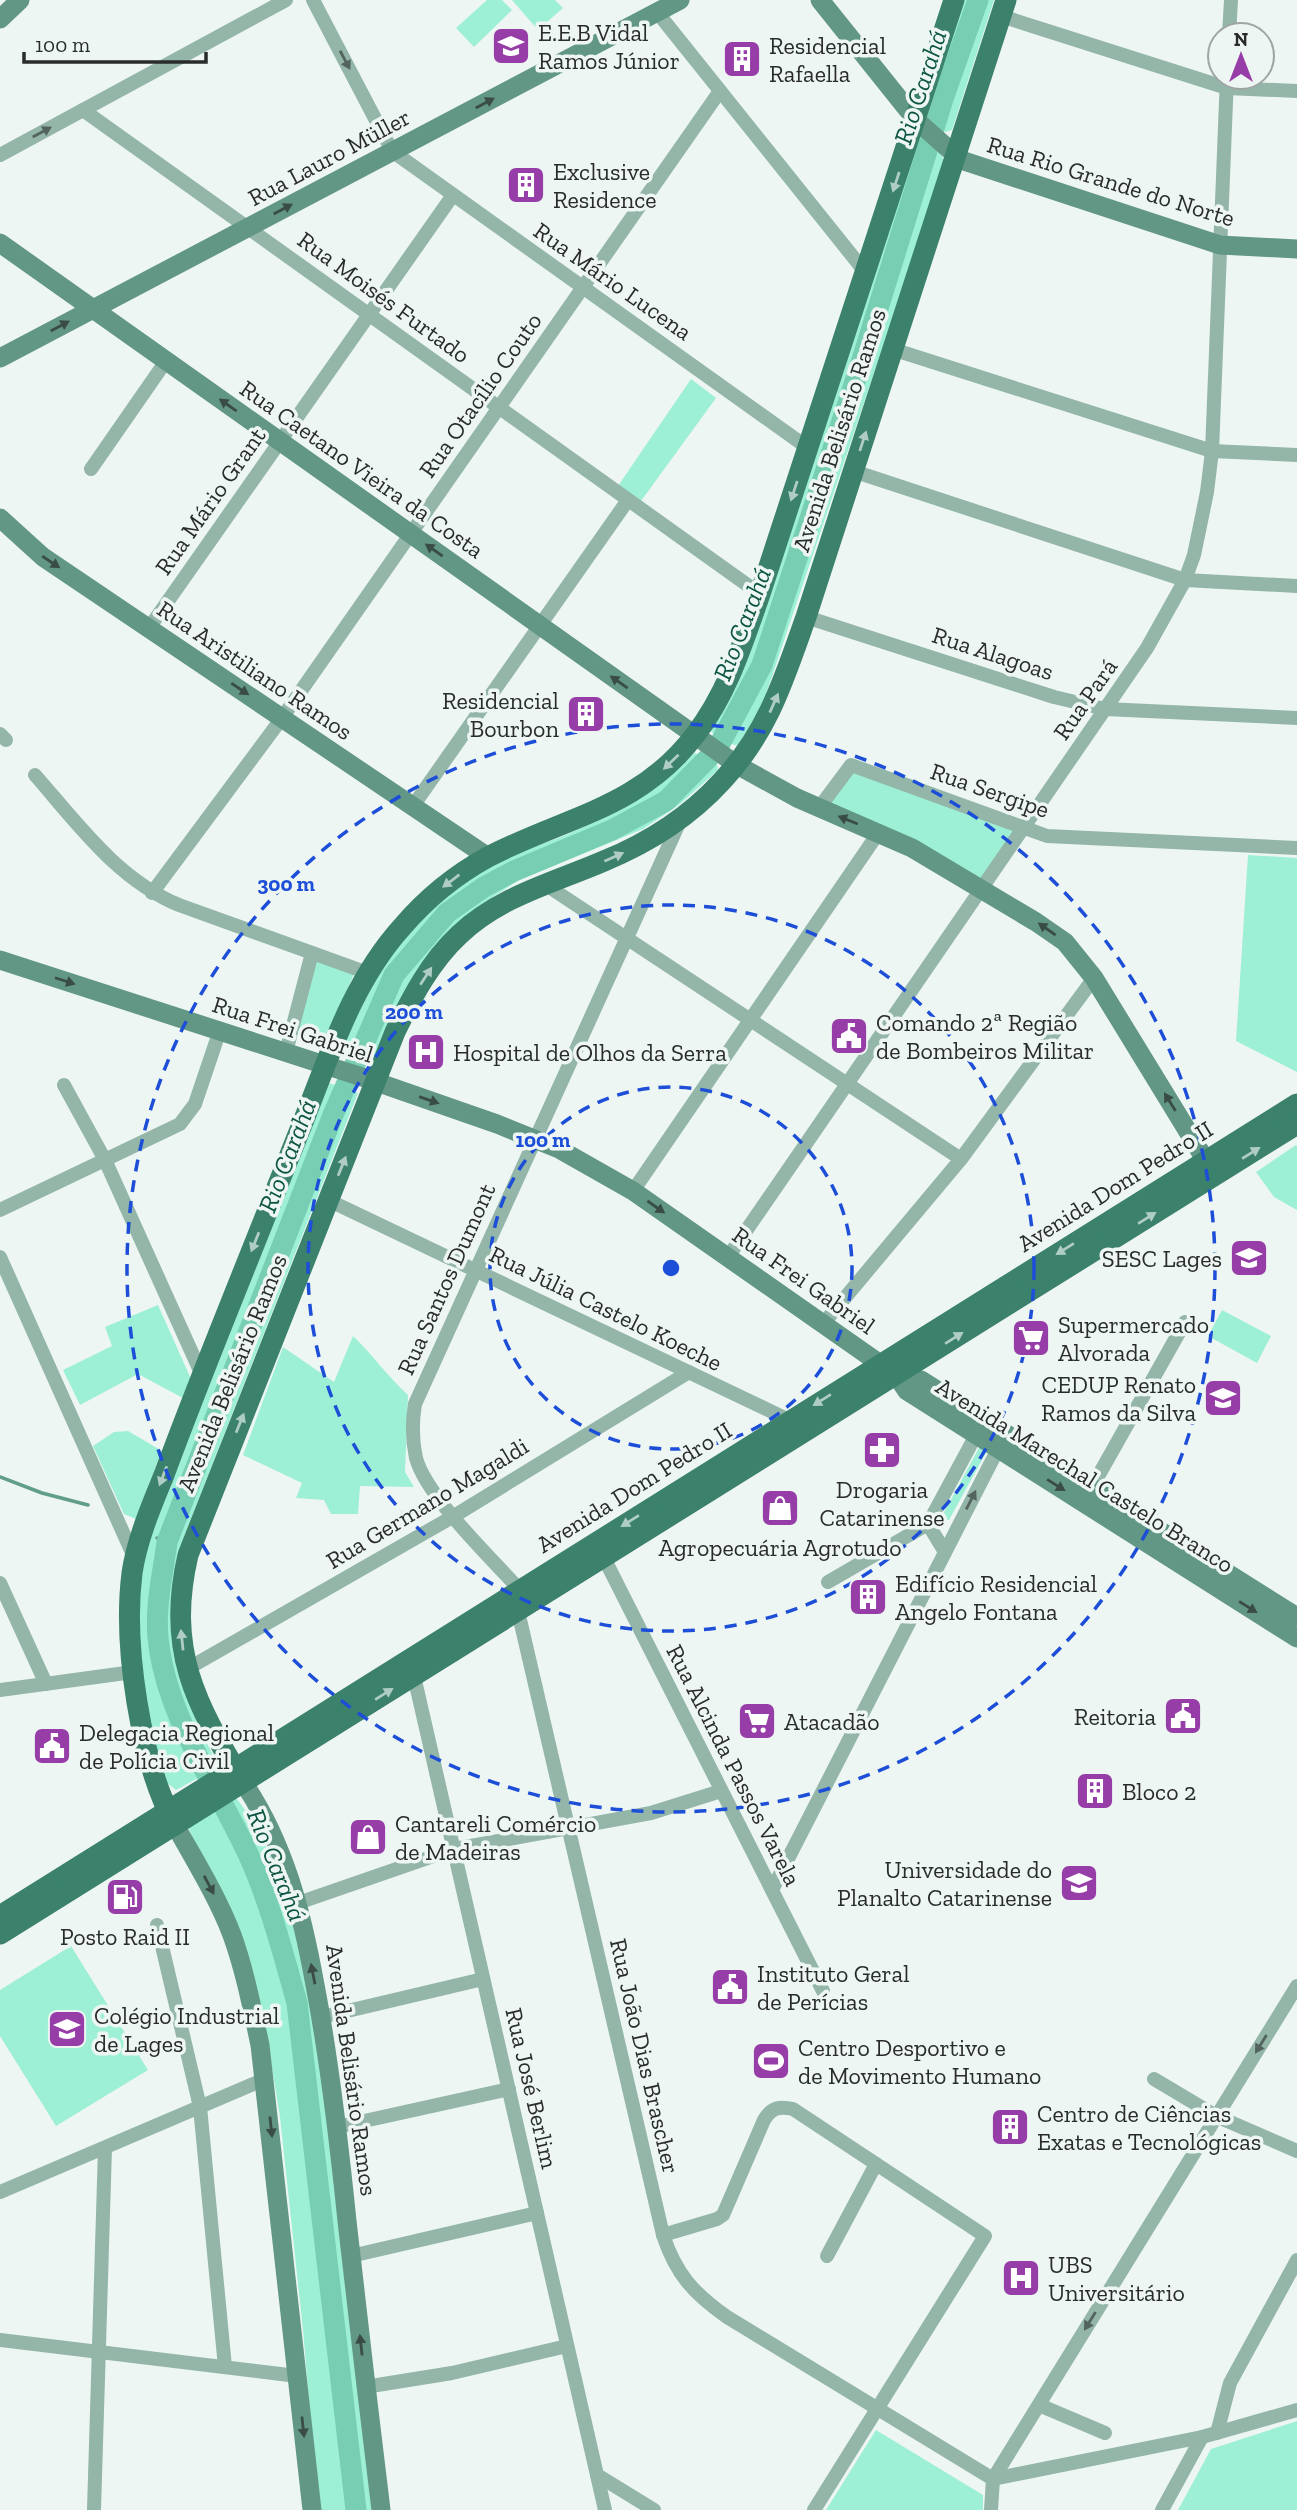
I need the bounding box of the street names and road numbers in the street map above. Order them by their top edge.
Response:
street label: Rua Lauro Müller [243,102,415,212]
street label: Rua Rio Grande do Norte [984,130,1238,232]
street label: Rua Mário Lucena [528,216,698,347]
street label: Rua Moisés Furtado [292,225,476,369]
street label: Avenida Belisário Ramos [786,305,892,555]
street label: Rua Otacílio Couto [412,307,548,483]
street label: Rua Caetano Vieira da Costa [235,374,490,565]
street label: Rua Mário Grant [148,422,272,580]
street label: Rua Aristiliano Ramos [152,594,358,746]
street label: Rua Alagoas [929,620,1057,686]
street label: Rua Pará [1047,653,1124,745]
street label: Rua Sergipe [927,756,1053,824]
street label: Rua Frei Gabriel [209,989,377,1069]
street label: Avenida Dom Pedro II [1012,1114,1218,1258]
street label: Rua Santos Dumont [391,1179,501,1379]
street label: Rua Frei Gabriel [727,1220,881,1340]
street label: Rua Júlia Castelo Koeche [485,1239,727,1377]
street label: Avenida Belisário Ramos [171,1250,293,1496]
street label: Avenida Marechal Castelo Branco [931,1371,1239,1579]
street label: Avenida Dom Pedro II [531,1415,737,1559]
street label: Rua Germano Magaldi [321,1431,534,1575]
street label: Rua Alcinda Passos Varela [660,1639,808,1891]
street label: Rua João Dias Brascher [604,1936,686,2176]
street label: Avenida Belisário Ramos [320,1942,384,2198]
street label: Rua José Berlim [499,2005,565,2172]

